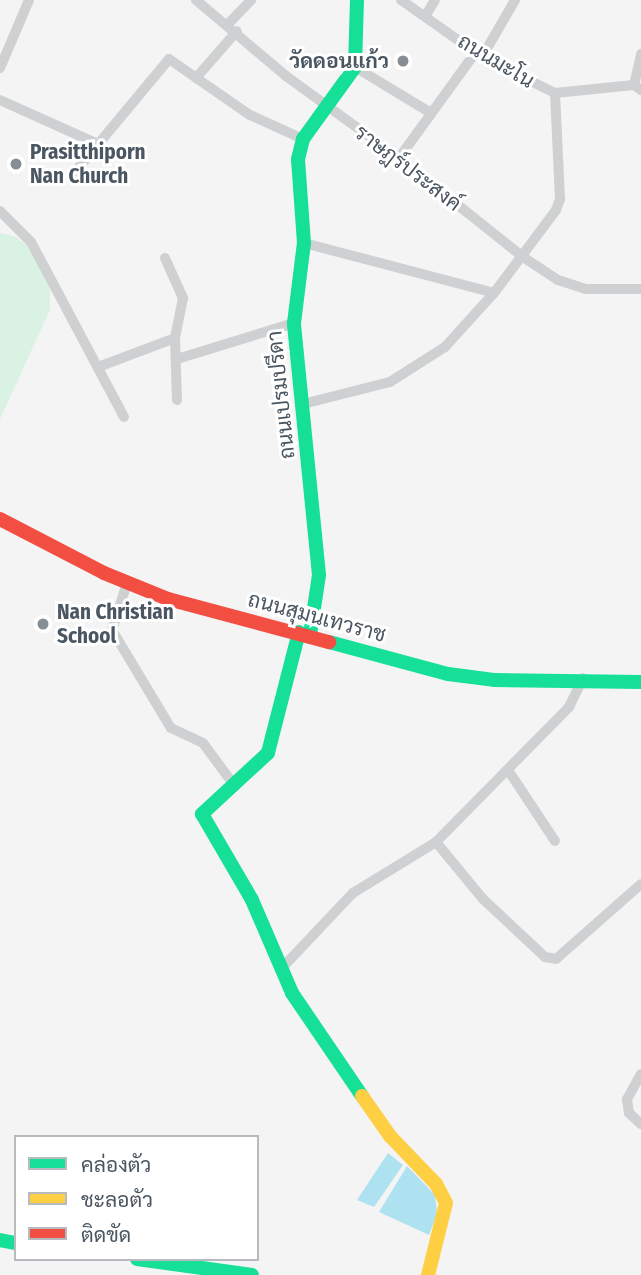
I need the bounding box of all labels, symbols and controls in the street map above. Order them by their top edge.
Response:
street label: ถนนมะโน [453,28,539,94]
place label: วัดดอนแก้ว [289,48,389,74]
marker: วัดดอนแก้ว [395,53,411,69]
street label: ราษฎร์ประสงค์ [350,120,466,216]
place label: Prasitthiporn Nan Church [30,139,146,189]
marker: Prasitthiporn Nan Church [8,156,24,172]
street label: ถนนเปรมปรีดา [262,330,300,460]
street label: ถนนสุมนเทวราช [245,587,389,647]
place label: Nan Christian School [57,599,174,649]
marker: Nan Christian School [35,616,51,632]
legend [14,1135,259,1261]
text: คล่องตัว [81,1152,151,1178]
text: ชะลอตัว [81,1187,153,1213]
text: ติดขัด [81,1222,131,1248]

